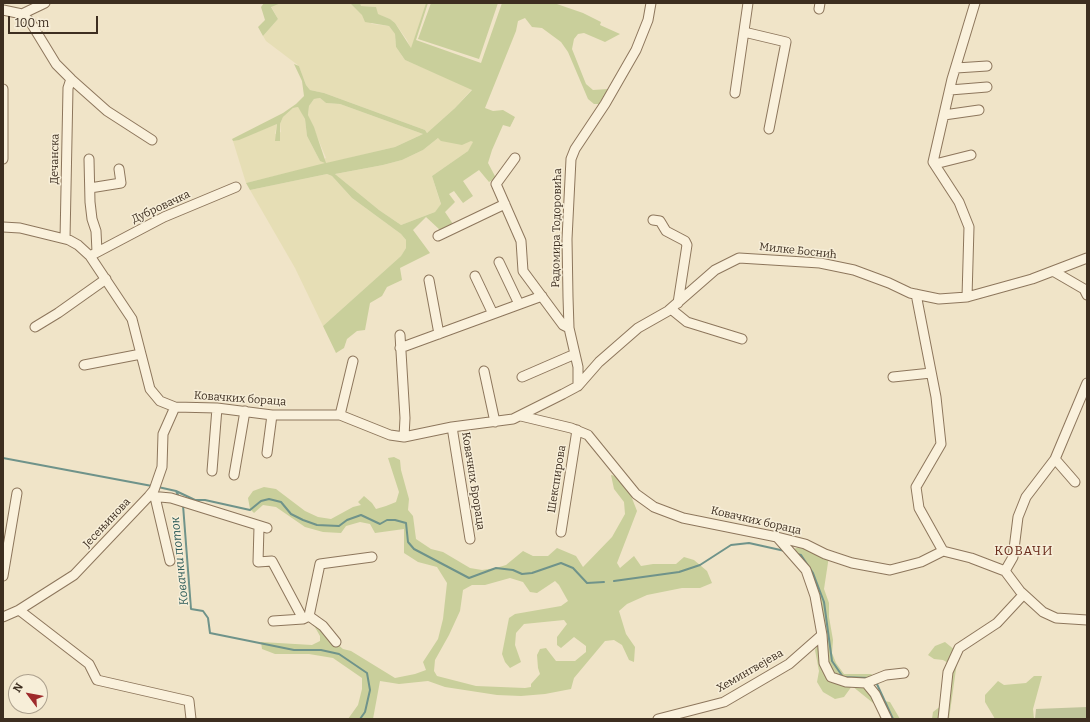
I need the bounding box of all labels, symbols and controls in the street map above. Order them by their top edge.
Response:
scale bar [10,8,100,34]
text: 100 m [15,16,49,30]
street label: Дечанска [48,134,62,184]
street label: Радомира Тодоровића [549,168,565,288]
street label: Дубровачка [130,188,192,226]
street label: Милке Боснић [759,240,837,262]
street label: Ковачких бораца [193,389,287,409]
street label: Ковачких Брораца [459,431,487,531]
street label: Шекспирова [545,444,569,514]
street label: Јесењинова [81,495,133,551]
street label: Ковачких бораца [709,504,803,538]
water label: Ковачки поток [168,516,192,606]
district label: КОВАЧИ [994,543,1054,559]
street label: Хемингвејева [714,647,786,695]
north arrow [8,674,48,714]
text: N [10,681,26,695]

